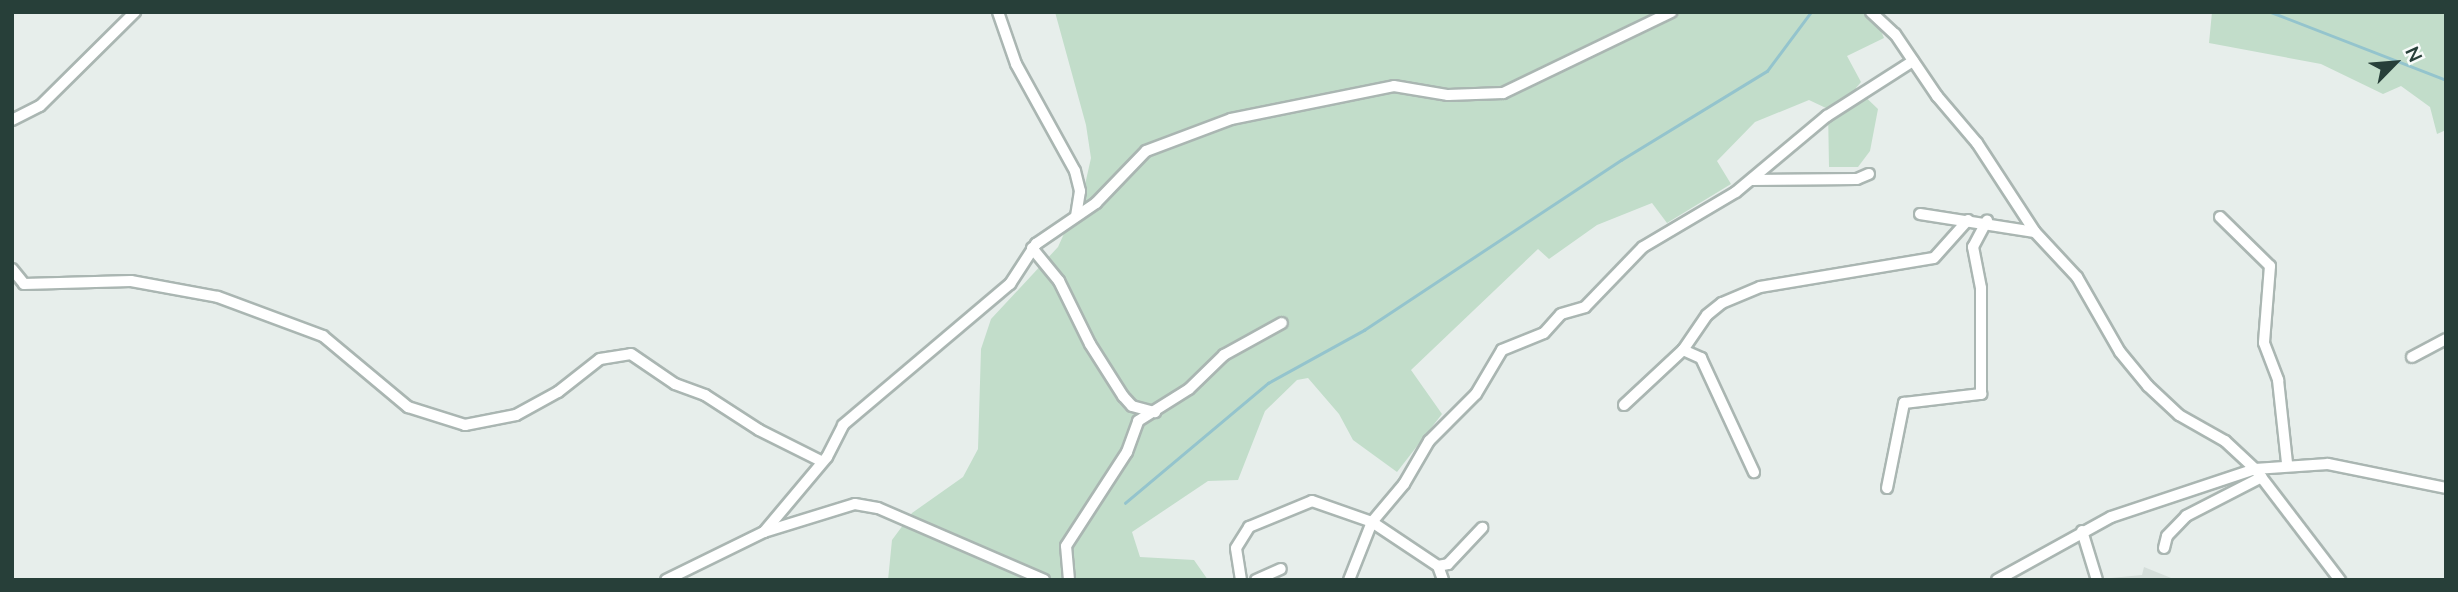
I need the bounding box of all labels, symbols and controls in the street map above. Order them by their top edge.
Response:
north arrow [2360,28,2430,98]
text: N [2400,43,2428,66]

